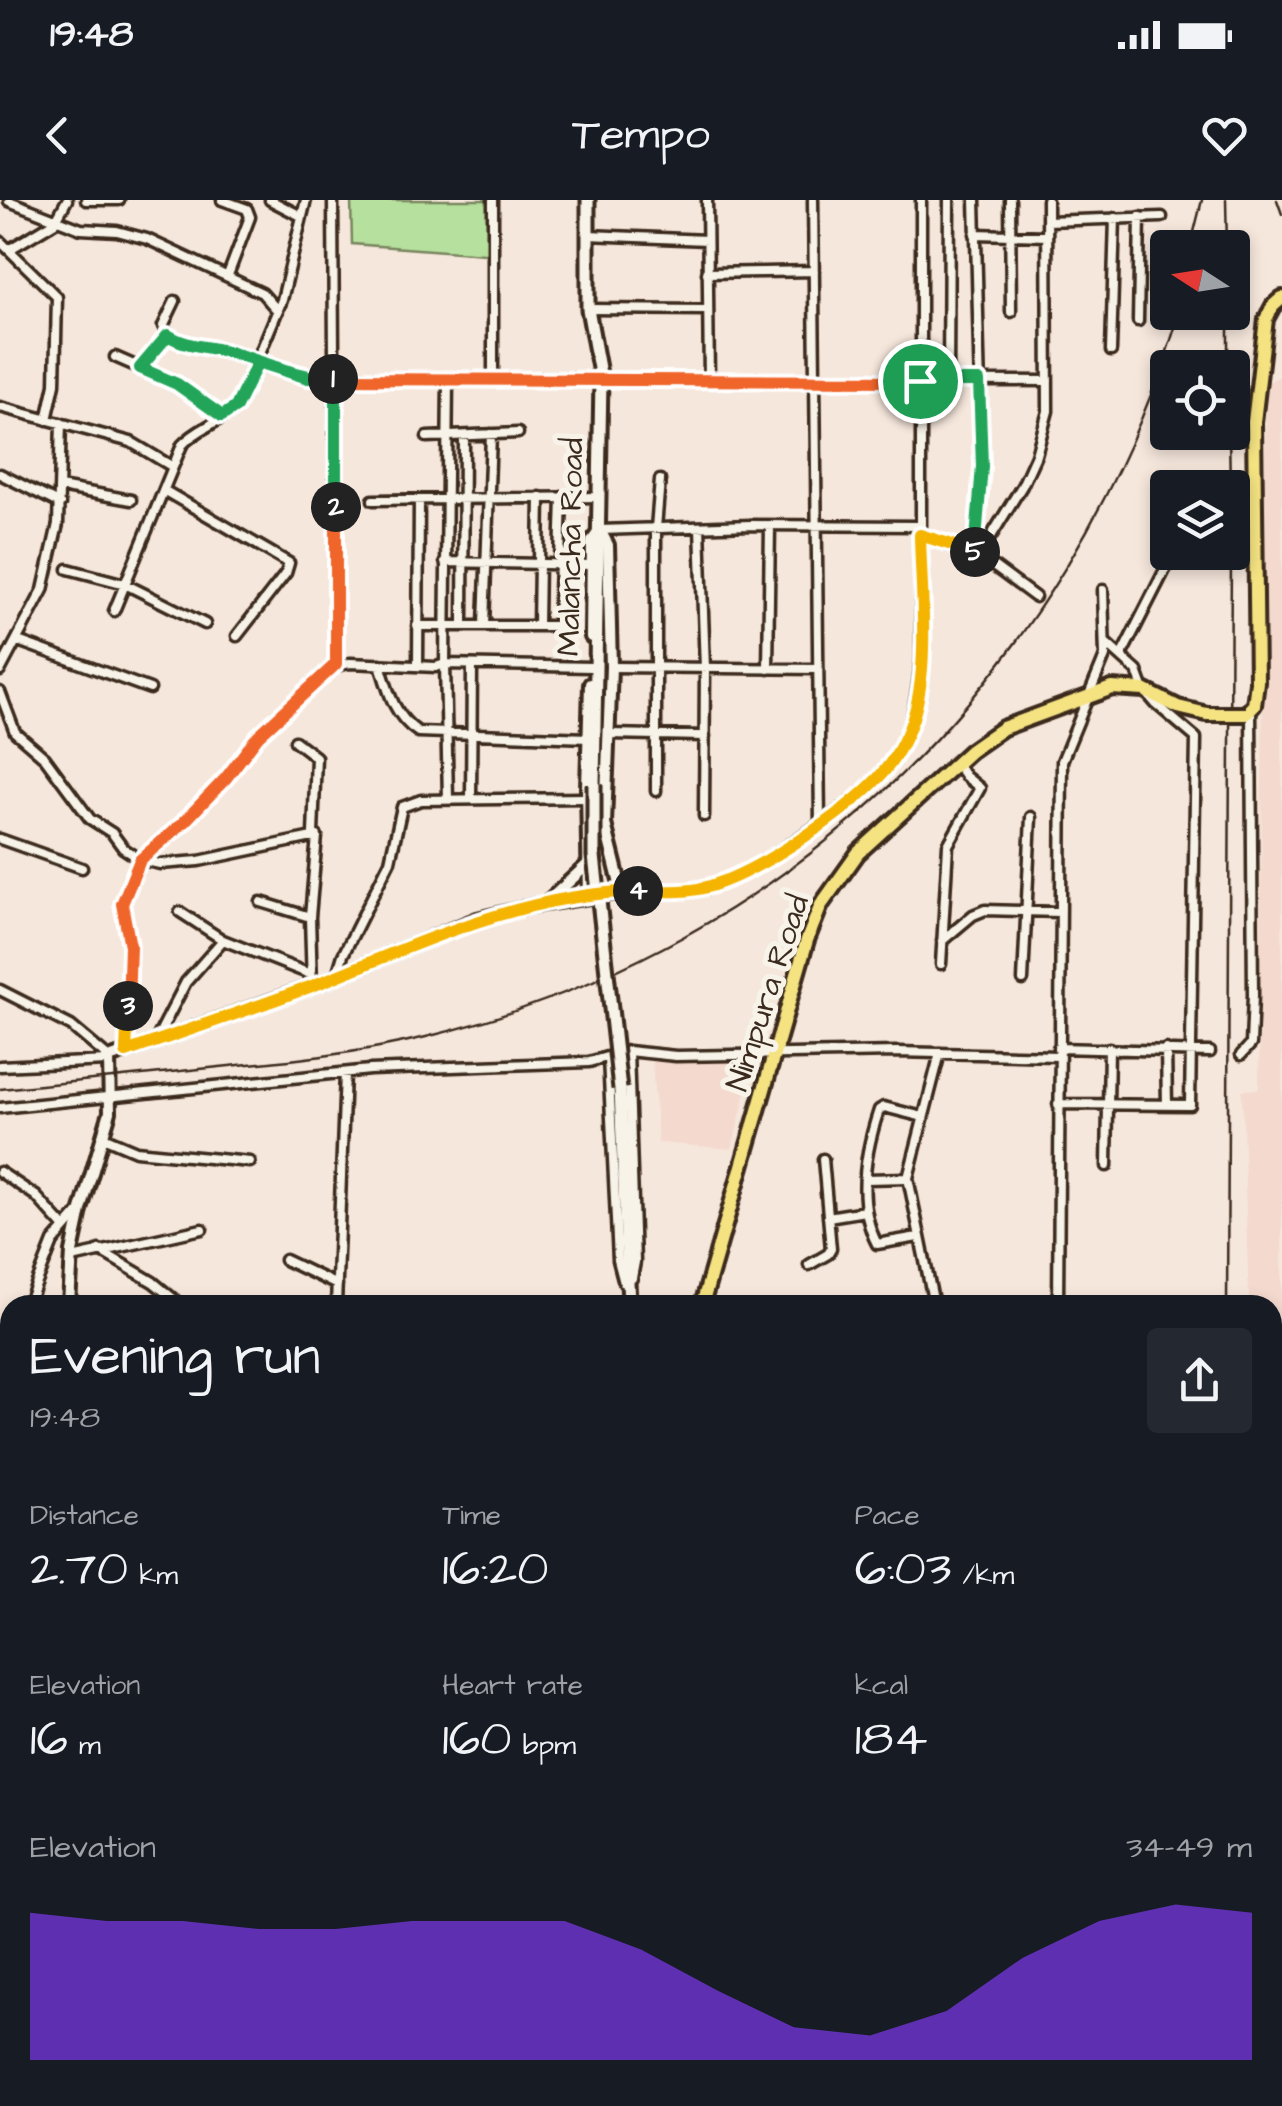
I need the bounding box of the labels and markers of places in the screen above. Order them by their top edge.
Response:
pin [878,339,963,424]
pin: 1 [308,354,358,404]
pin: 2 [311,482,361,532]
pin: 5 [950,527,1000,577]
pin: 4 [613,866,663,916]
pin: 3 [103,981,153,1031]

